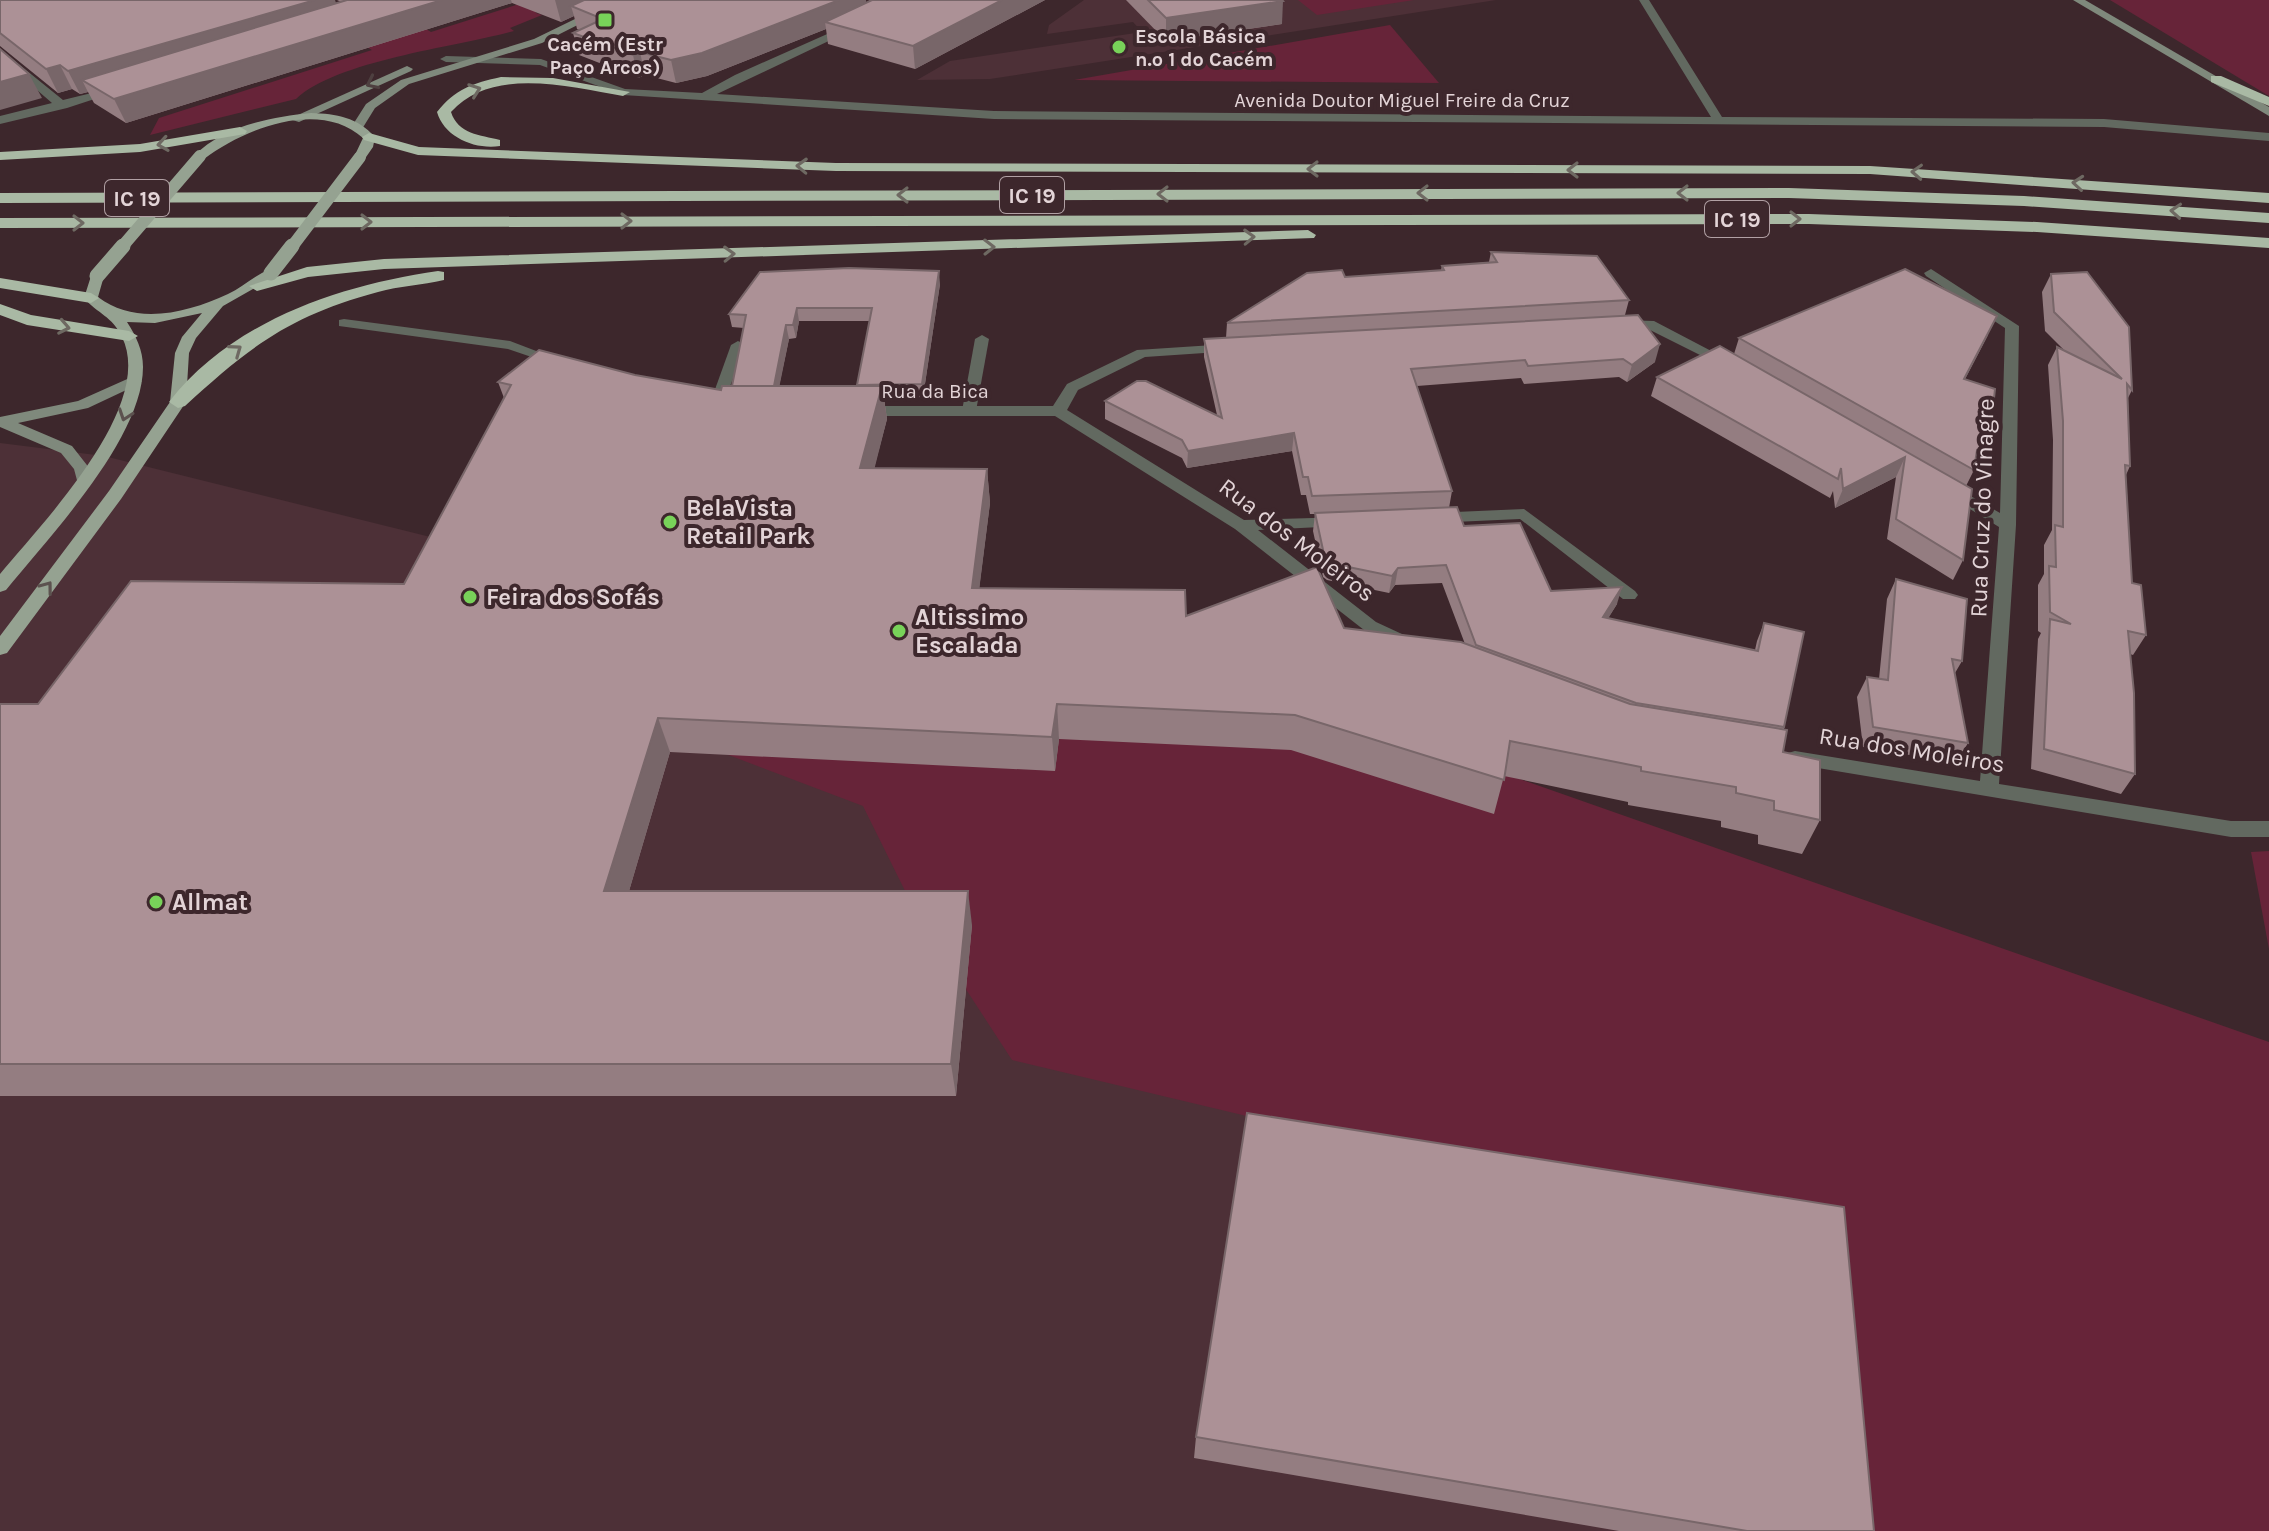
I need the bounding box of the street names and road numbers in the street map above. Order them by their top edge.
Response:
street label: Avenida Doutor Miguel Freire da Cruz [1234,89,1570,112]
road number: IC 19 [1000,177,1064,213]
road number: IC 19 [105,180,169,216]
road number: IC 19 [1705,201,1769,237]
street label: Rua da Bica [881,380,989,403]
street label: Rua Cruz do Vinagre [1964,398,2000,618]
street label: Rua dos Moleiros [1214,472,1380,608]
street label: Rua dos Moleiros [1817,721,2007,779]

